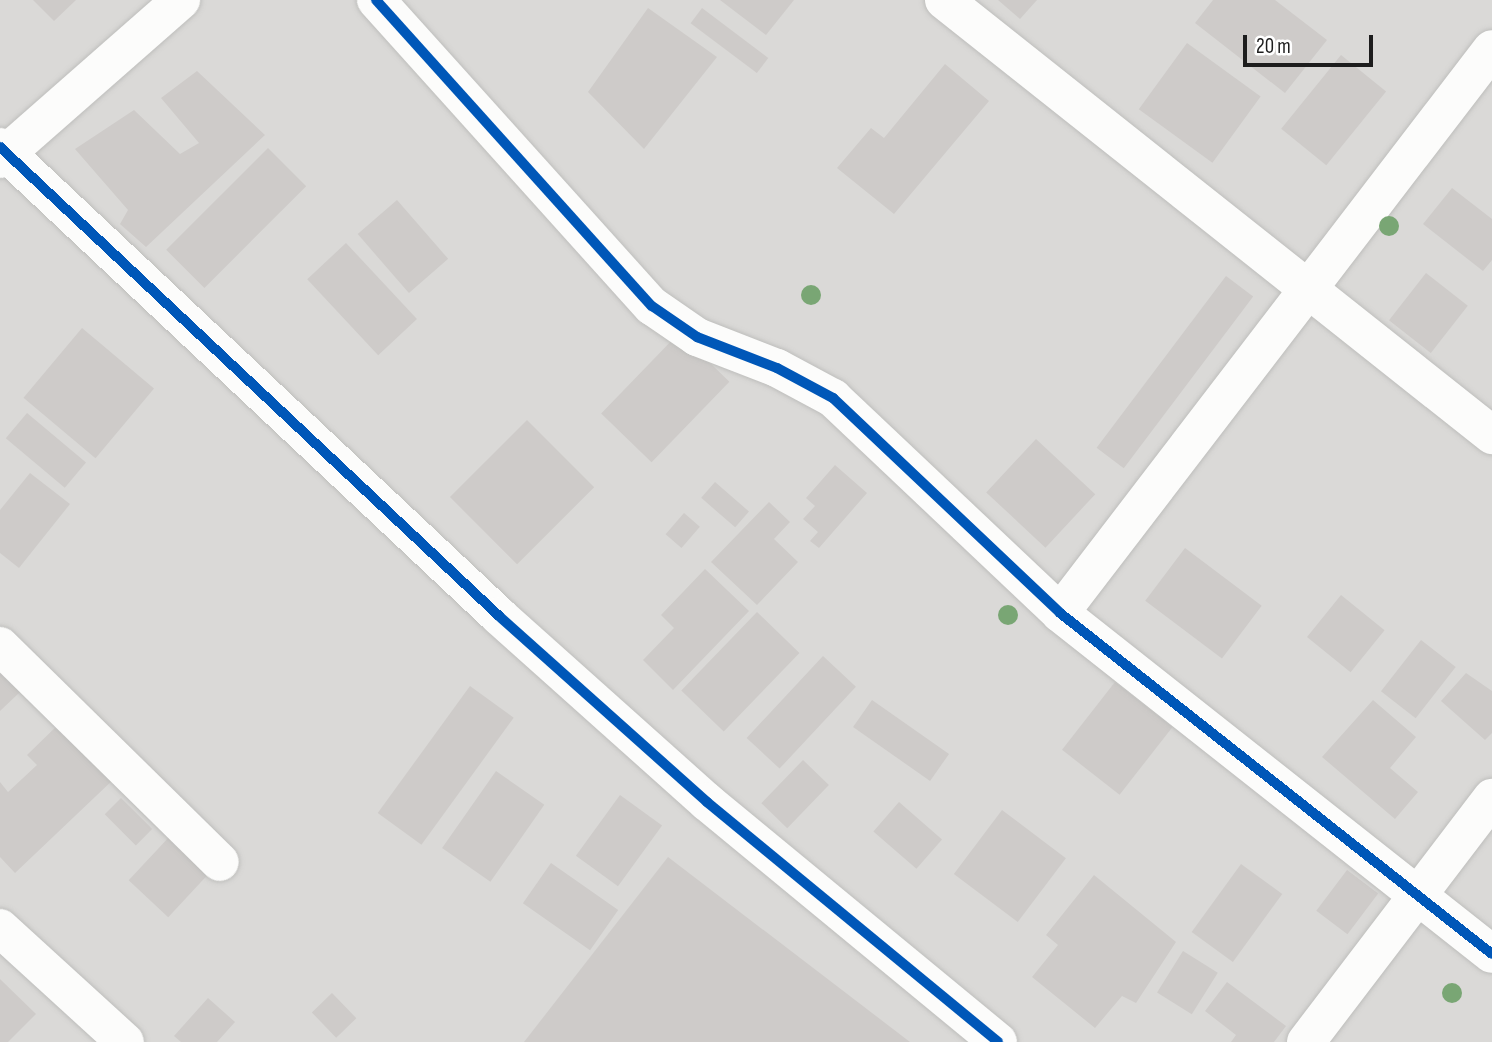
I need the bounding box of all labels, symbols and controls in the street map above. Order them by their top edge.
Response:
scale bar [1247,21,1376,65]
text: 20 m [1256,34,1291,59]

